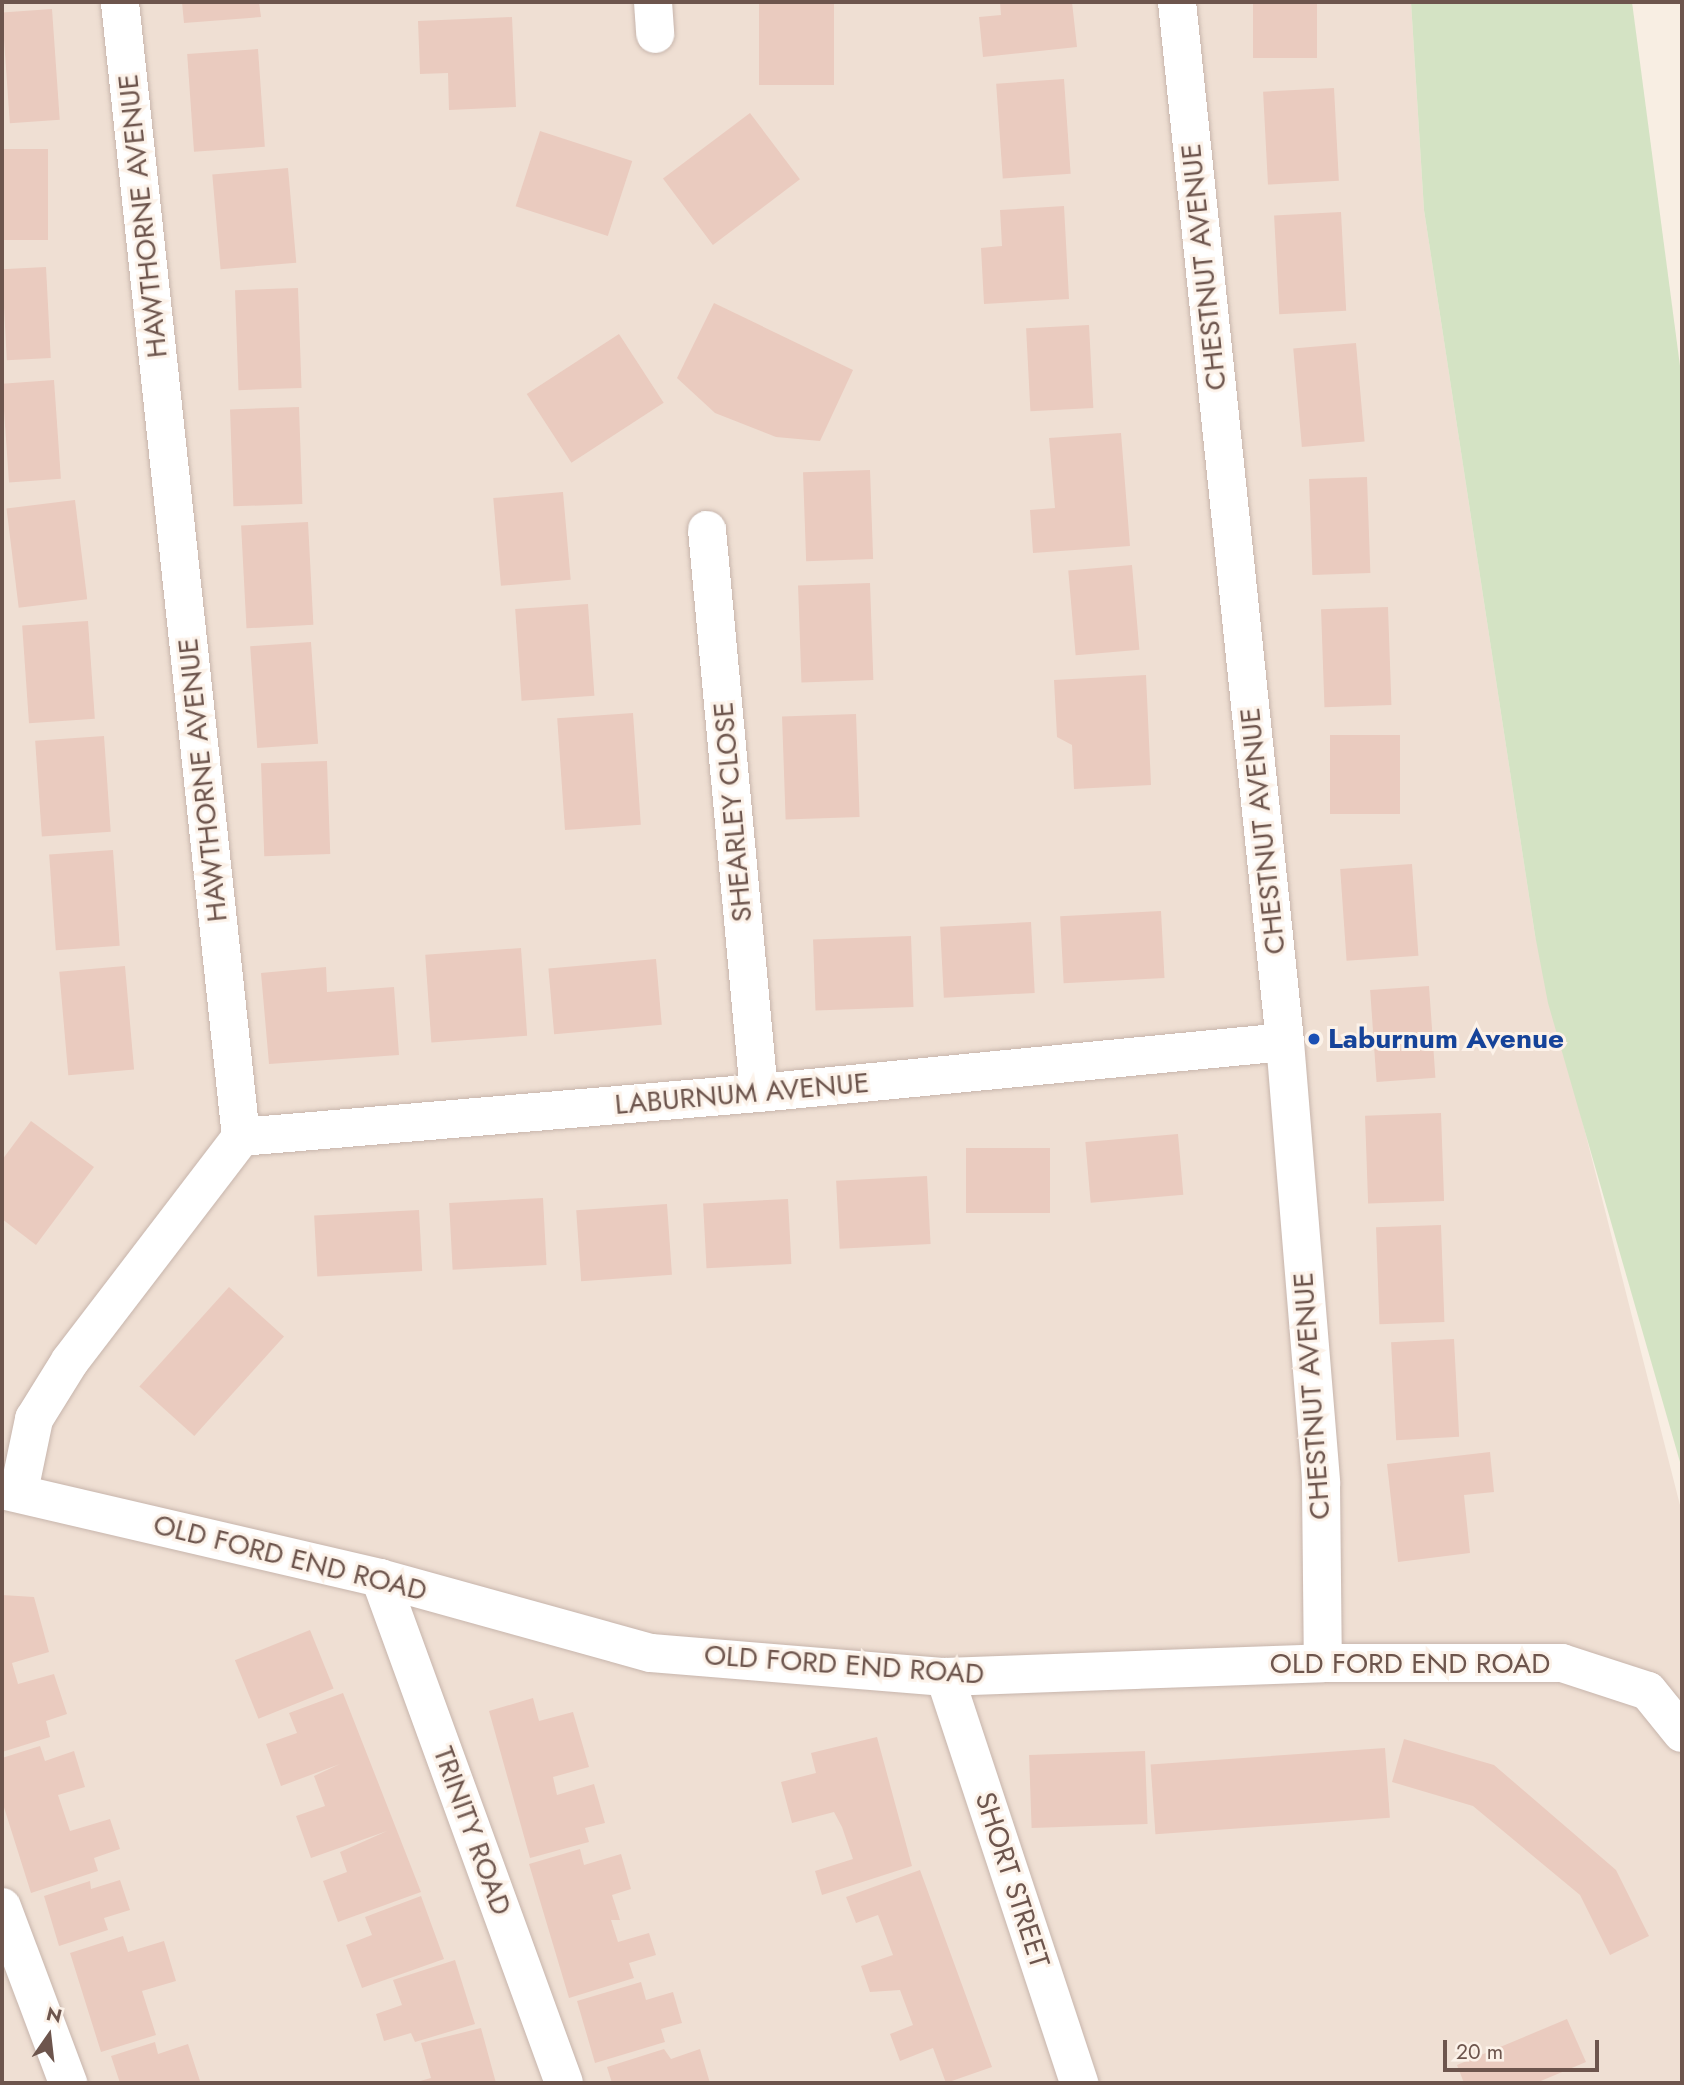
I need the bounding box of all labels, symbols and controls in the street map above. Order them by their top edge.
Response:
street label: HAWTHORNE AVENUE [111,72,175,360]
street label: CHESTNUT AVENUE [1174,142,1234,392]
street label: HAWTHORNE AVENUE [171,636,235,924]
street label: SHEARLEY CLOSE [707,701,759,923]
street label: CHESTNUT AVENUE [1233,706,1293,956]
place label: Laburnum Avenue [1328,1022,1564,1056]
marker: Laburnum Avenue [1306,1031,1322,1047]
street label: LABURNUM AVENUE [613,1066,871,1122]
street label: CHESTNUT AVENUE [1287,1271,1337,1521]
street label: OLD FORD END ROAD [150,1508,430,1608]
street label: OLD FORD END ROAD [703,1638,985,1692]
street label: OLD FORD END ROAD [1270,1647,1550,1681]
street label: TRINITY ROAD [426,1742,518,1920]
street label: SHORT STREET [968,1788,1056,1972]
text: N [44,2000,65,2030]
north arrow [14,2001,84,2071]
scale bar [1446,2025,1602,2070]
text: 20 m [1456,2037,1503,2067]

